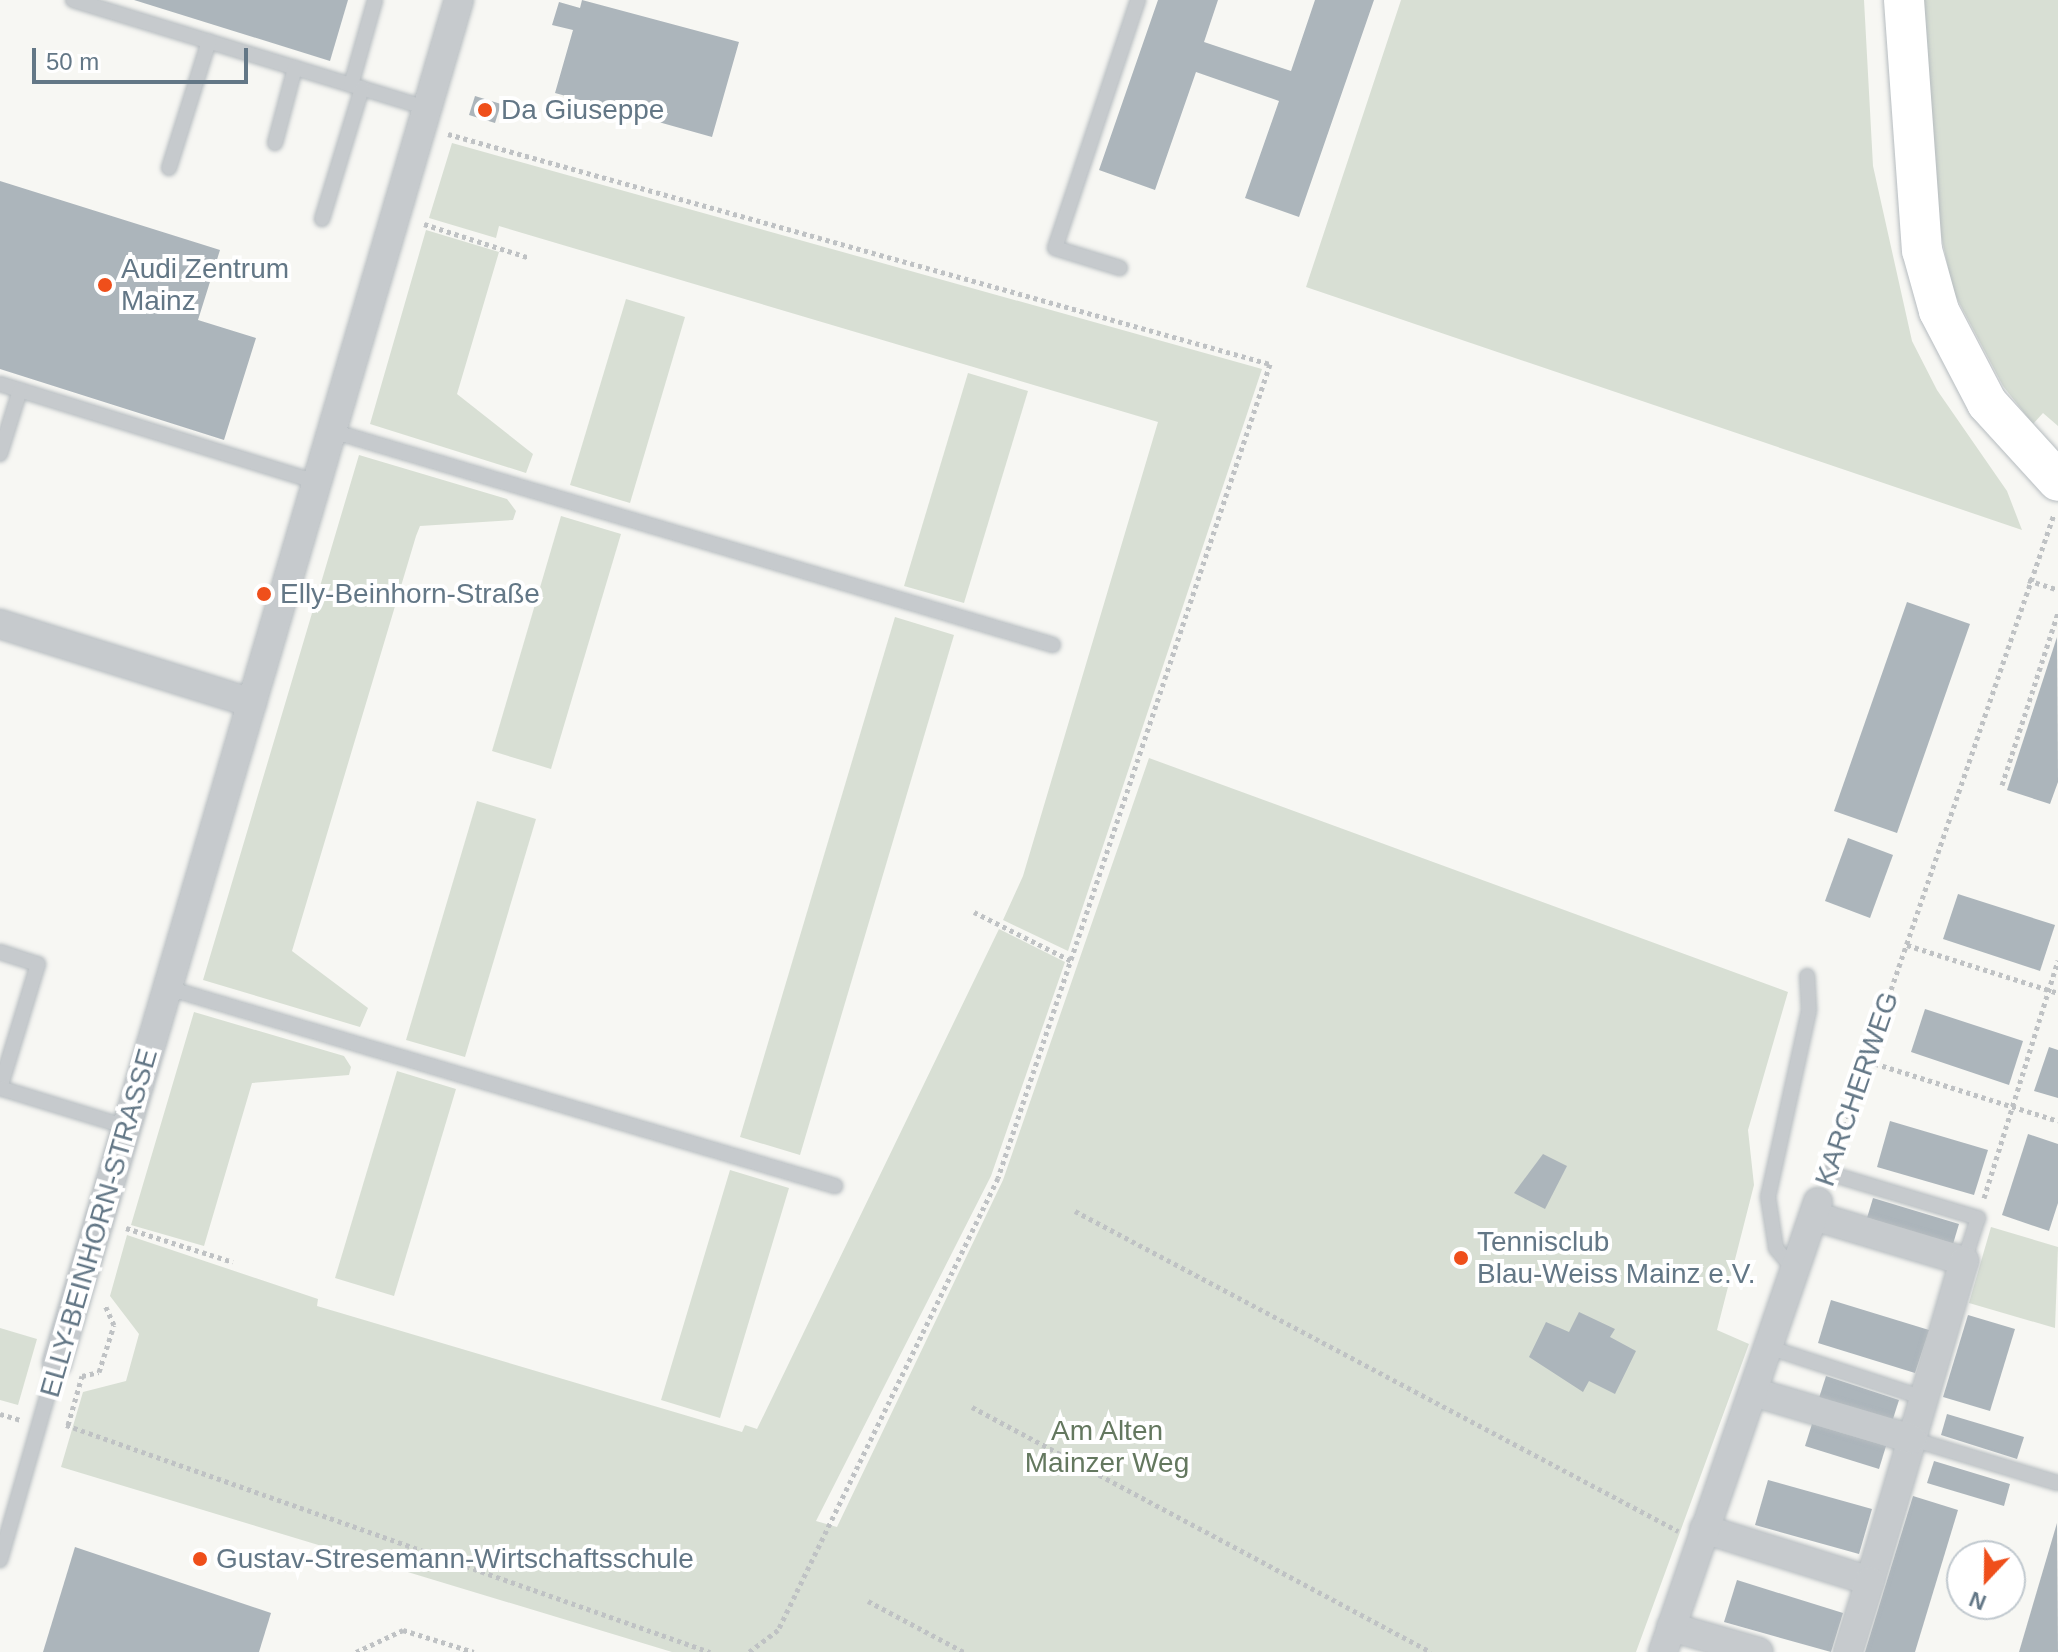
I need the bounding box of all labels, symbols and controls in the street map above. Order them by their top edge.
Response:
scale bar [36,32,252,82]
text: 50 m [46,48,99,75]
place label: Da Giuseppe [501,93,664,127]
marker: Da Giuseppe [476,101,494,119]
place label: Audi Zentrum Mainz [121,252,289,318]
marker: Audi Zentrum Mainz [96,276,114,294]
place label: Elly-Beinhorn-Straße [280,577,540,611]
marker: Elly-Beinhorn-Straße [255,585,273,603]
street label: KARCHERWEG [1808,987,1906,1191]
street label: ELLY-BEINHORN-STRASSE [33,1045,165,1401]
place label: Tennisclub Blau-Weiss Mainz e.V. [1477,1225,1756,1291]
marker: Tennisclub Blau-Weiss Mainz e.V. [1452,1249,1470,1267]
park label: Am Alten Mainzer Weg [1025,1414,1189,1480]
north arrow [1946,1540,2026,1620]
place label: Gustav-Stresemann-Wirtschaftsschule [216,1542,694,1576]
marker: Gustav-Stresemann-Wirtschaftsschule [191,1550,209,1568]
text: N [1966,1586,1990,1615]

